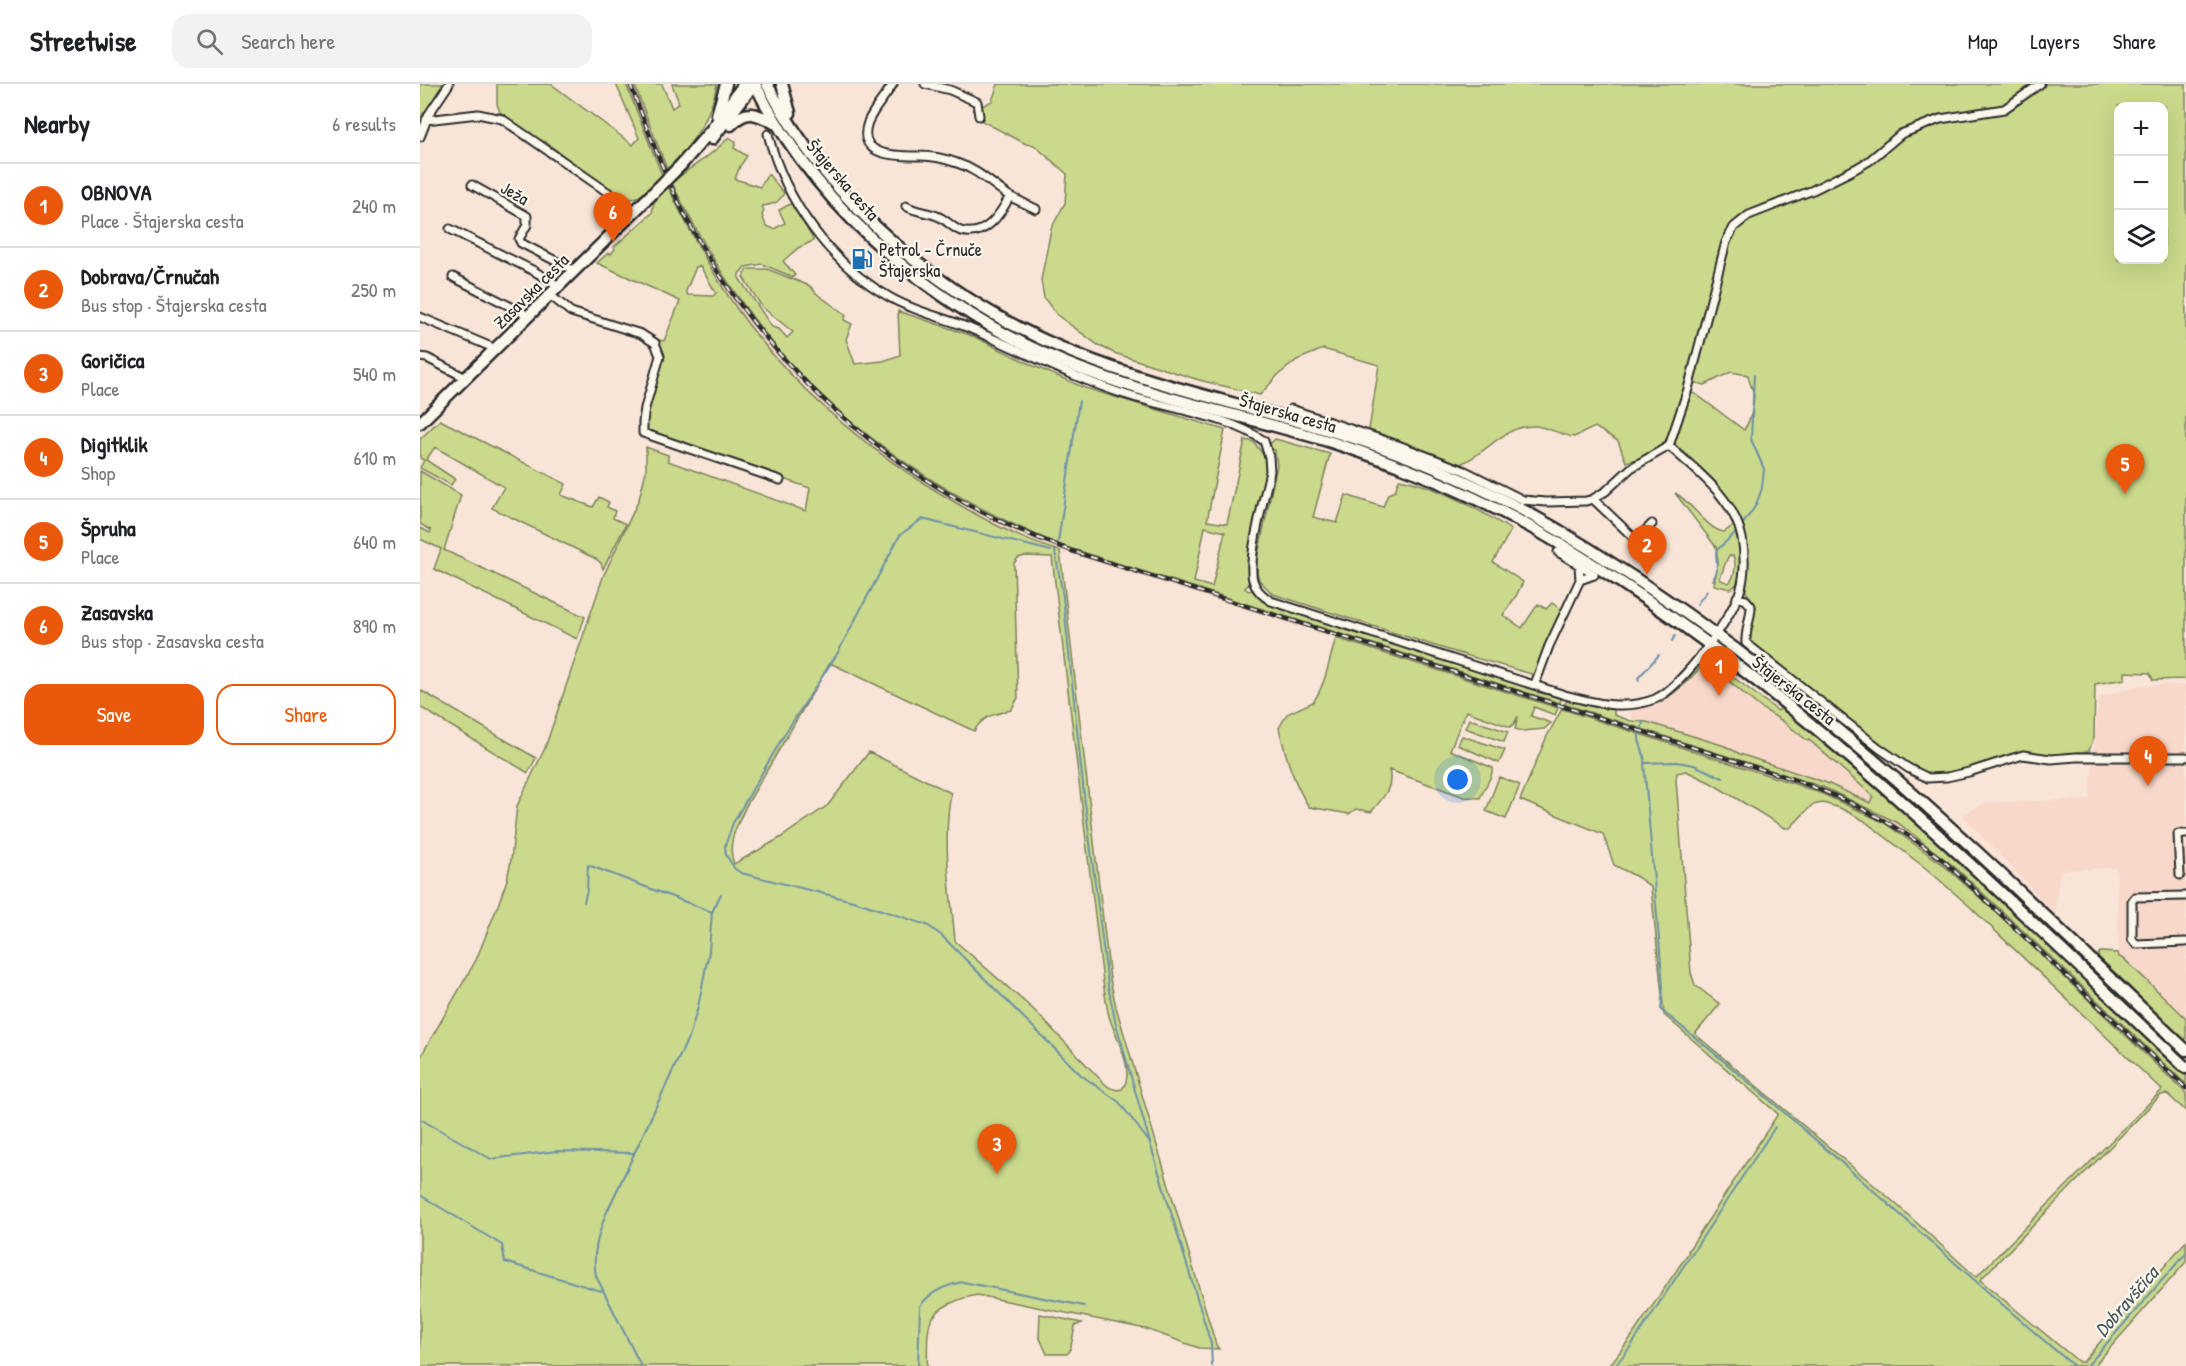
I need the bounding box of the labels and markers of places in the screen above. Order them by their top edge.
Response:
pin: 6 [594,192,632,242]
place label: Petrol - Črnuče Štajerska [879,237,982,283]
fuel station icon: Petrol - Črnuče Štajerska [850,247,874,271]
pin: 5 [2106,444,2144,494]
pin: 2 [1628,526,1666,575]
pin: 1 [1700,646,1738,696]
pin: 4 [2128,736,2168,786]
pin: 3 [978,1124,1016,1174]

